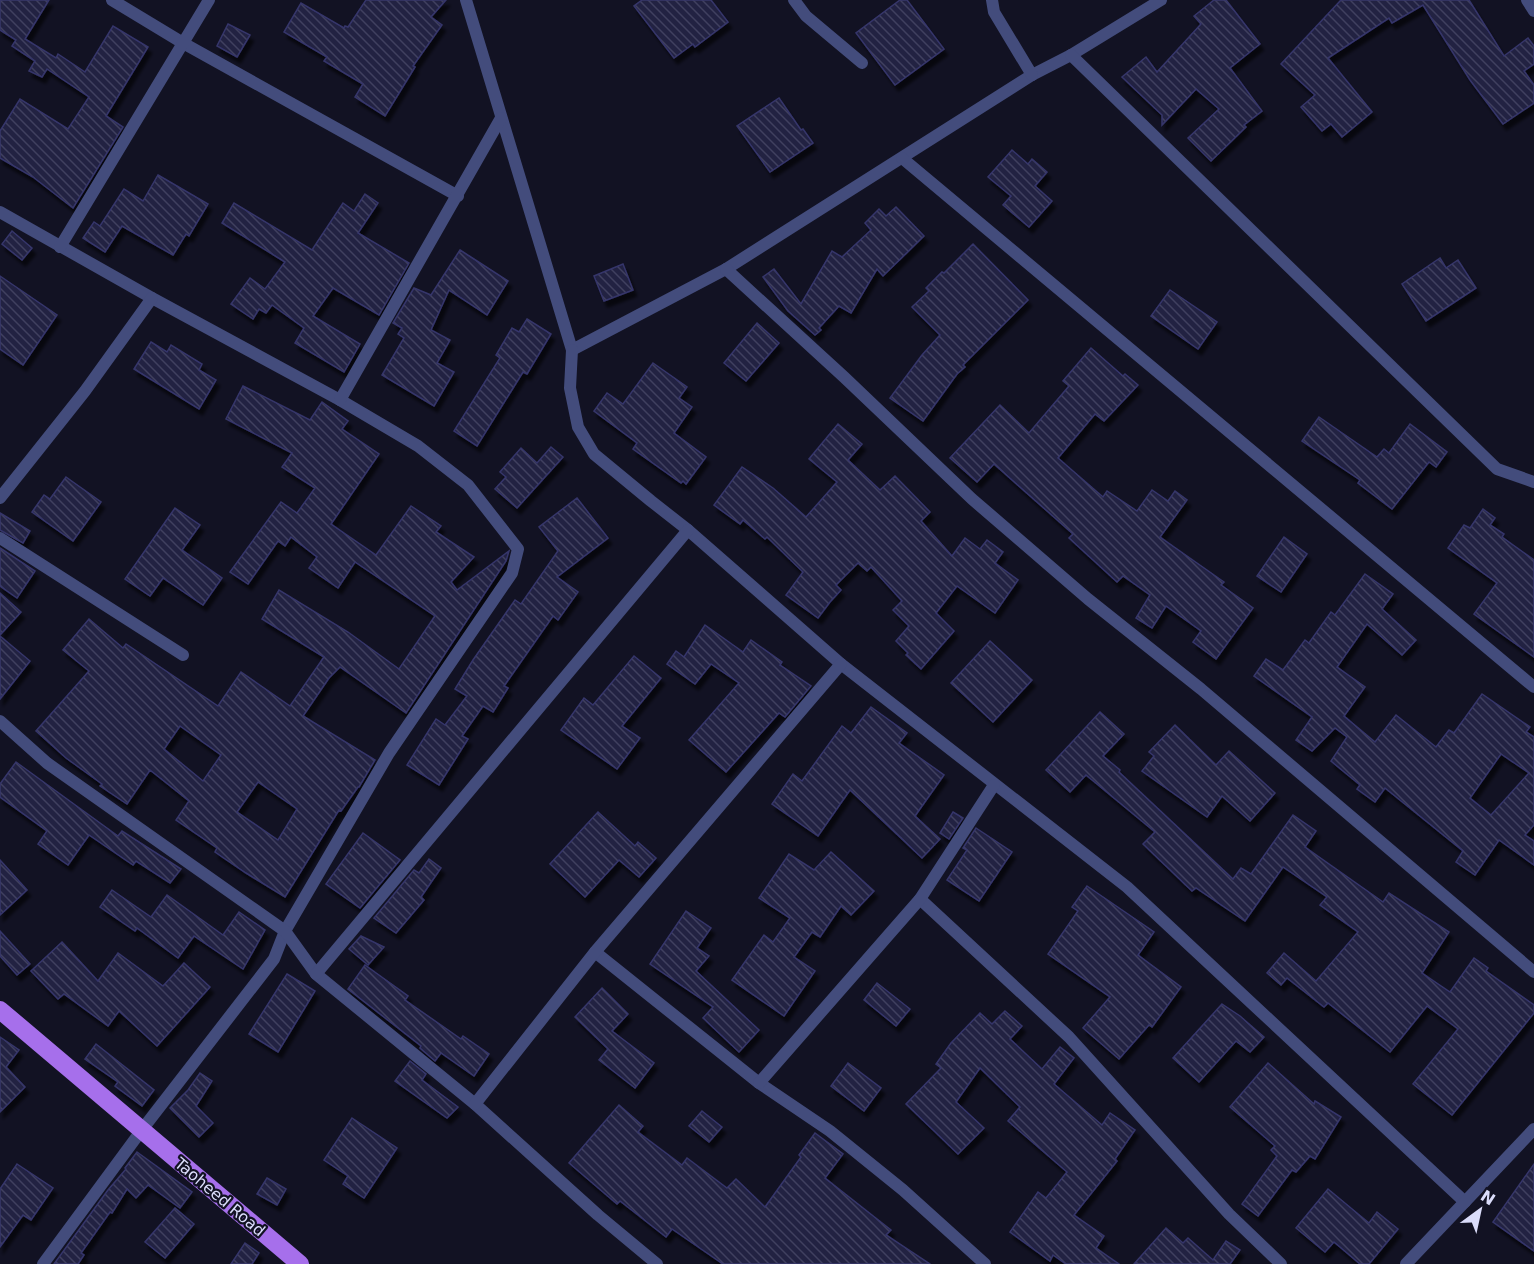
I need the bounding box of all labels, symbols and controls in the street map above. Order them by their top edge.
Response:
street label: Taoheed Road [170,1153,269,1240]
north arrow [1450,1180,1510,1240]
text: N [1477,1186,1499,1209]

